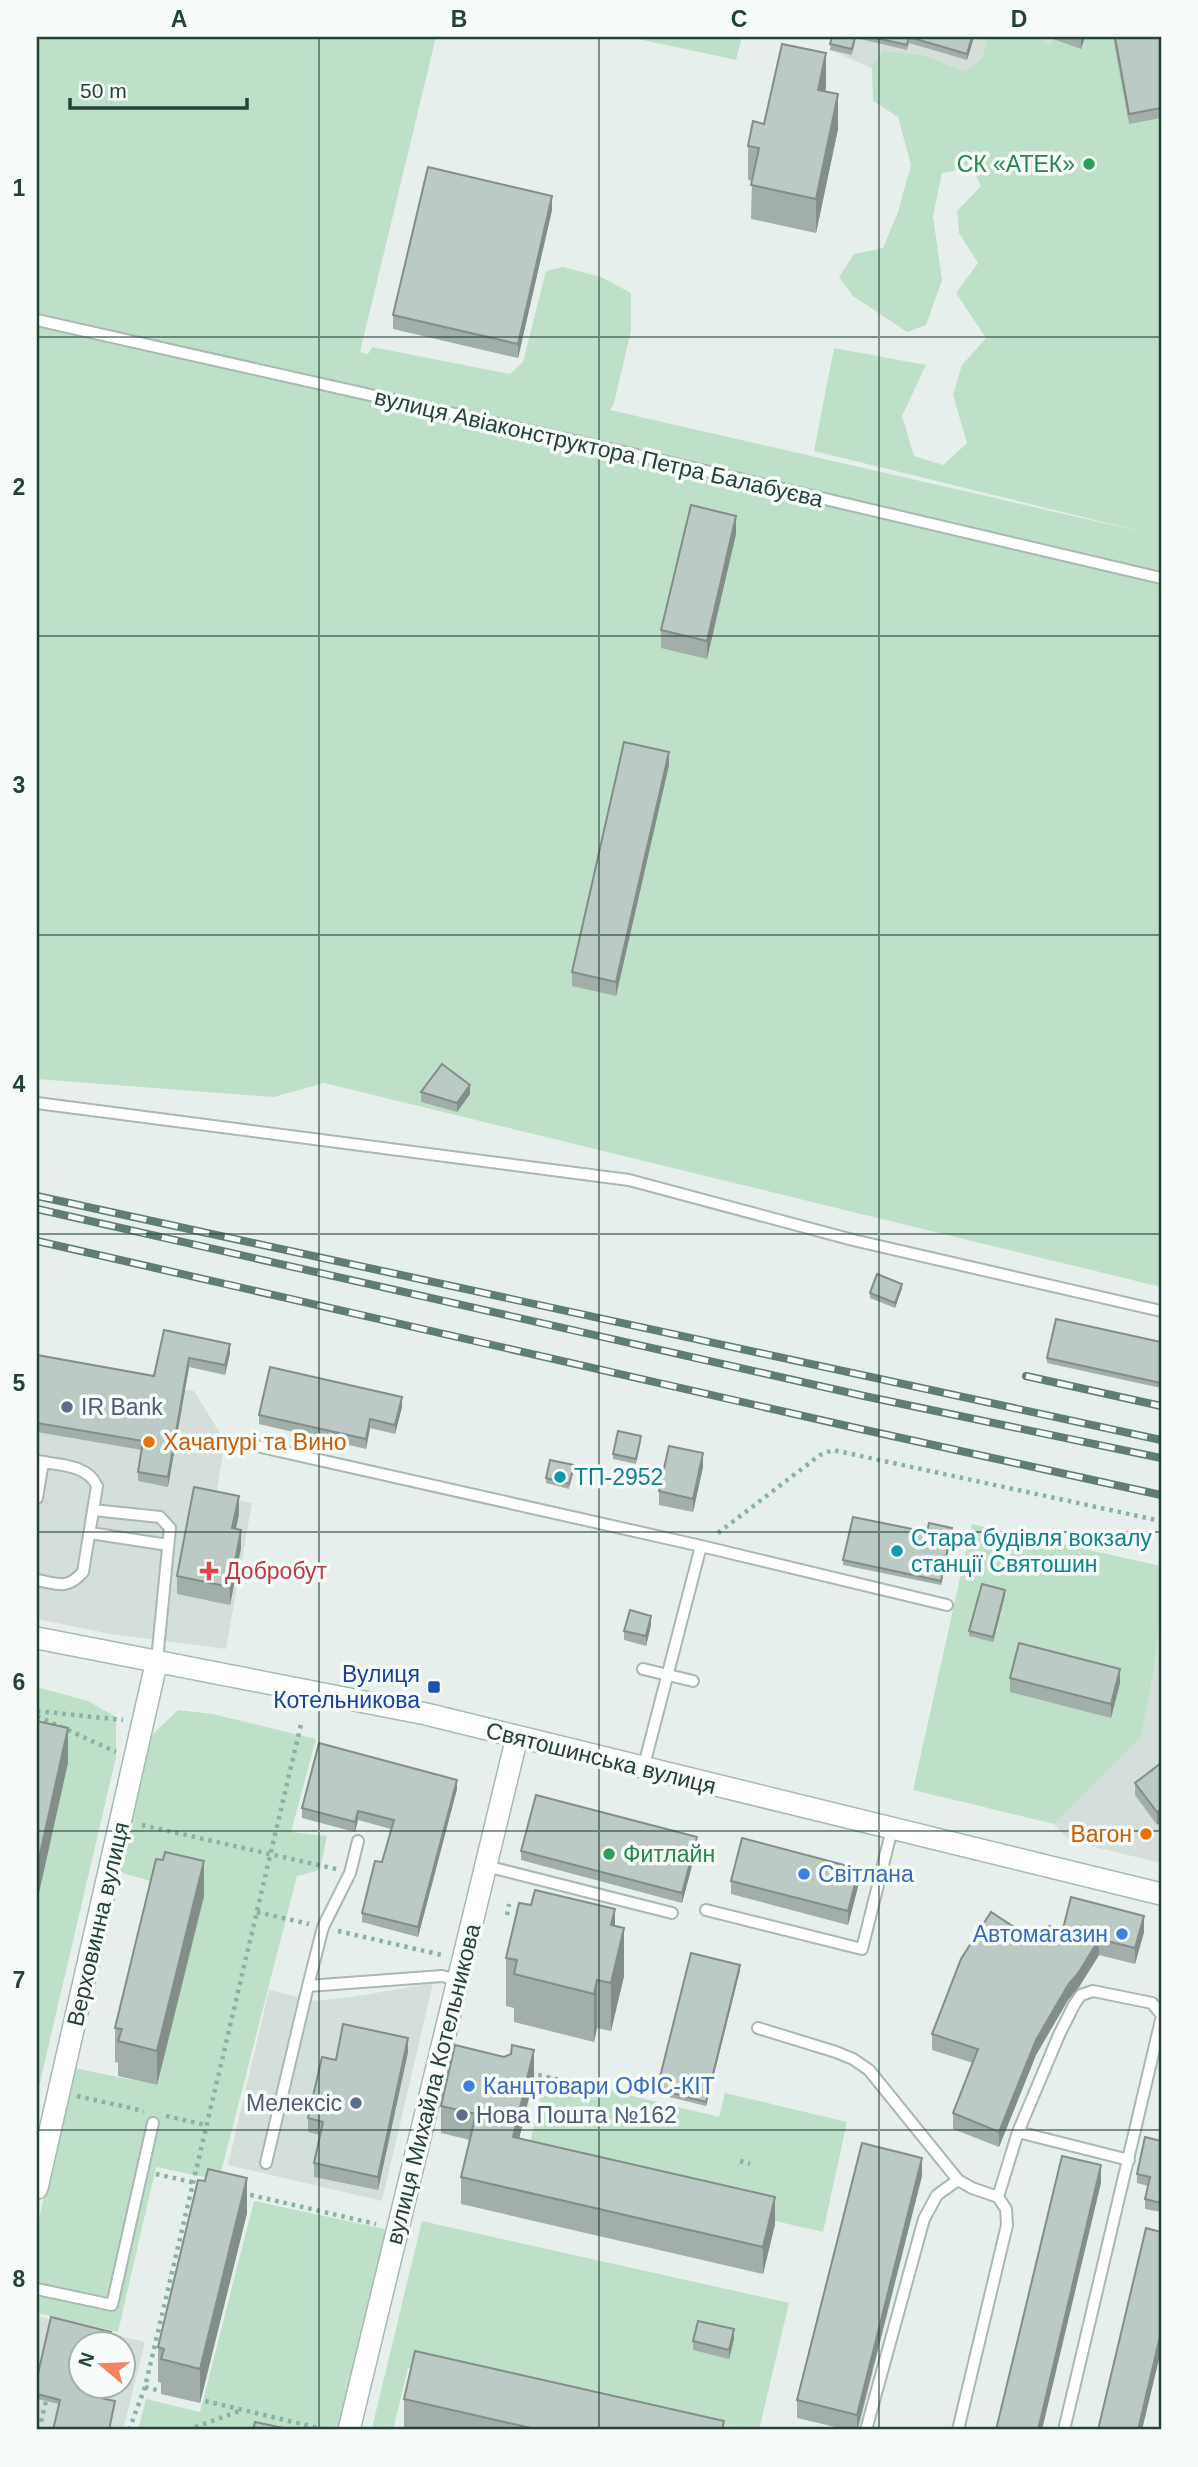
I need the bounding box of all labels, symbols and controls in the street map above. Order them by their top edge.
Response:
text: A [171,6,187,32]
text: B [451,6,467,32]
text: C [731,6,747,32]
text: D [1011,6,1027,32]
scale bar [70,66,247,110]
text: 50 m [80,79,127,102]
place label: СК «АТЕК» [957,151,1075,177]
marker: СК «АТЕК» [1081,156,1097,172]
text: 1 [13,175,26,201]
street label: вулиця Авіаконструктора Петра Балабуєва [372,384,826,512]
text: 2 [13,474,25,500]
text: 3 [13,772,25,798]
text: 4 [13,1071,26,1097]
text: 5 [13,1370,26,1396]
place label: IR Bank [81,1394,163,1420]
marker: IR Bank [59,1399,75,1415]
place label: Хачапурі та Вино [163,1429,347,1455]
marker: Хачапурі та Вино [141,1434,157,1450]
place label: ТП-2952 [574,1464,663,1490]
marker: ТП-2952 [552,1469,568,1485]
place label: Стара будівля вокзалу станції Святошин [911,1525,1152,1577]
marker: Стара будівля вокзалу станції Святошин [889,1543,905,1559]
place label: Добробут [225,1558,328,1584]
marker: Добробут [199,1561,219,1581]
place label: Вулиця Котельникова [273,1661,420,1713]
text: 6 [13,1669,25,1695]
marker: Вулиця Котельникова [426,1679,442,1695]
street label: Святошинська вулиця [483,1717,719,1799]
street label: Верховинна вулиця [62,1819,134,2029]
place label: Вагон [1070,1821,1132,1847]
marker: Вагон [1138,1826,1154,1842]
place label: Фитлайн [623,1841,715,1867]
marker: Фитлайн [601,1846,617,1862]
place label: Світлана [818,1861,914,1887]
marker: Світлана [796,1866,812,1882]
street label: вулиця Михайла Котельникова [381,1921,485,2247]
place label: Автомагазин [973,1921,1108,1947]
marker: Автомагазин [1114,1926,1130,1942]
text: 7 [13,1967,25,1993]
place label: Канцтовари ОФІС-КІТ [483,2073,715,2099]
marker: Канцтовари ОФІС-КІТ [461,2078,477,2094]
place label: Мелексіc [246,2090,342,2116]
marker: Мелексіc [348,2095,364,2111]
place label: Нова Пошта №162 [476,2102,677,2128]
marker: Нова Пошта №162 [454,2107,470,2123]
text: 8 [13,2266,26,2292]
north arrow [66,2330,136,2400]
text: N [74,2350,99,2370]

